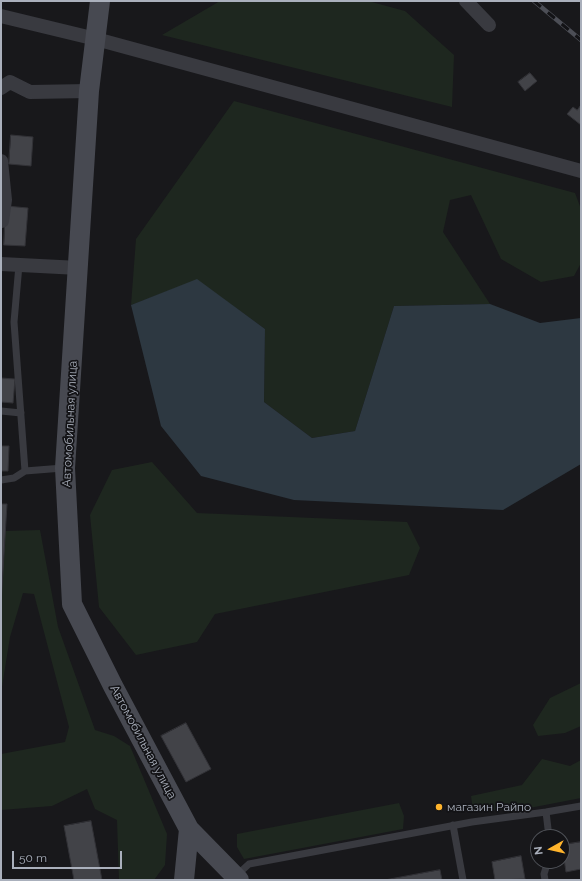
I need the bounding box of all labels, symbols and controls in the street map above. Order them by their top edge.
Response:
street label: Автомобильная улица [59,360,81,488]
street label: Автомобильная улица [107,683,179,801]
place label: магазин Райпо [447,800,531,814]
marker: магазин Райпо [434,802,444,812]
north arrow [530,829,570,869]
scale bar [14,843,124,869]
text: N [532,846,546,856]
text: 50 m [19,851,47,865]

